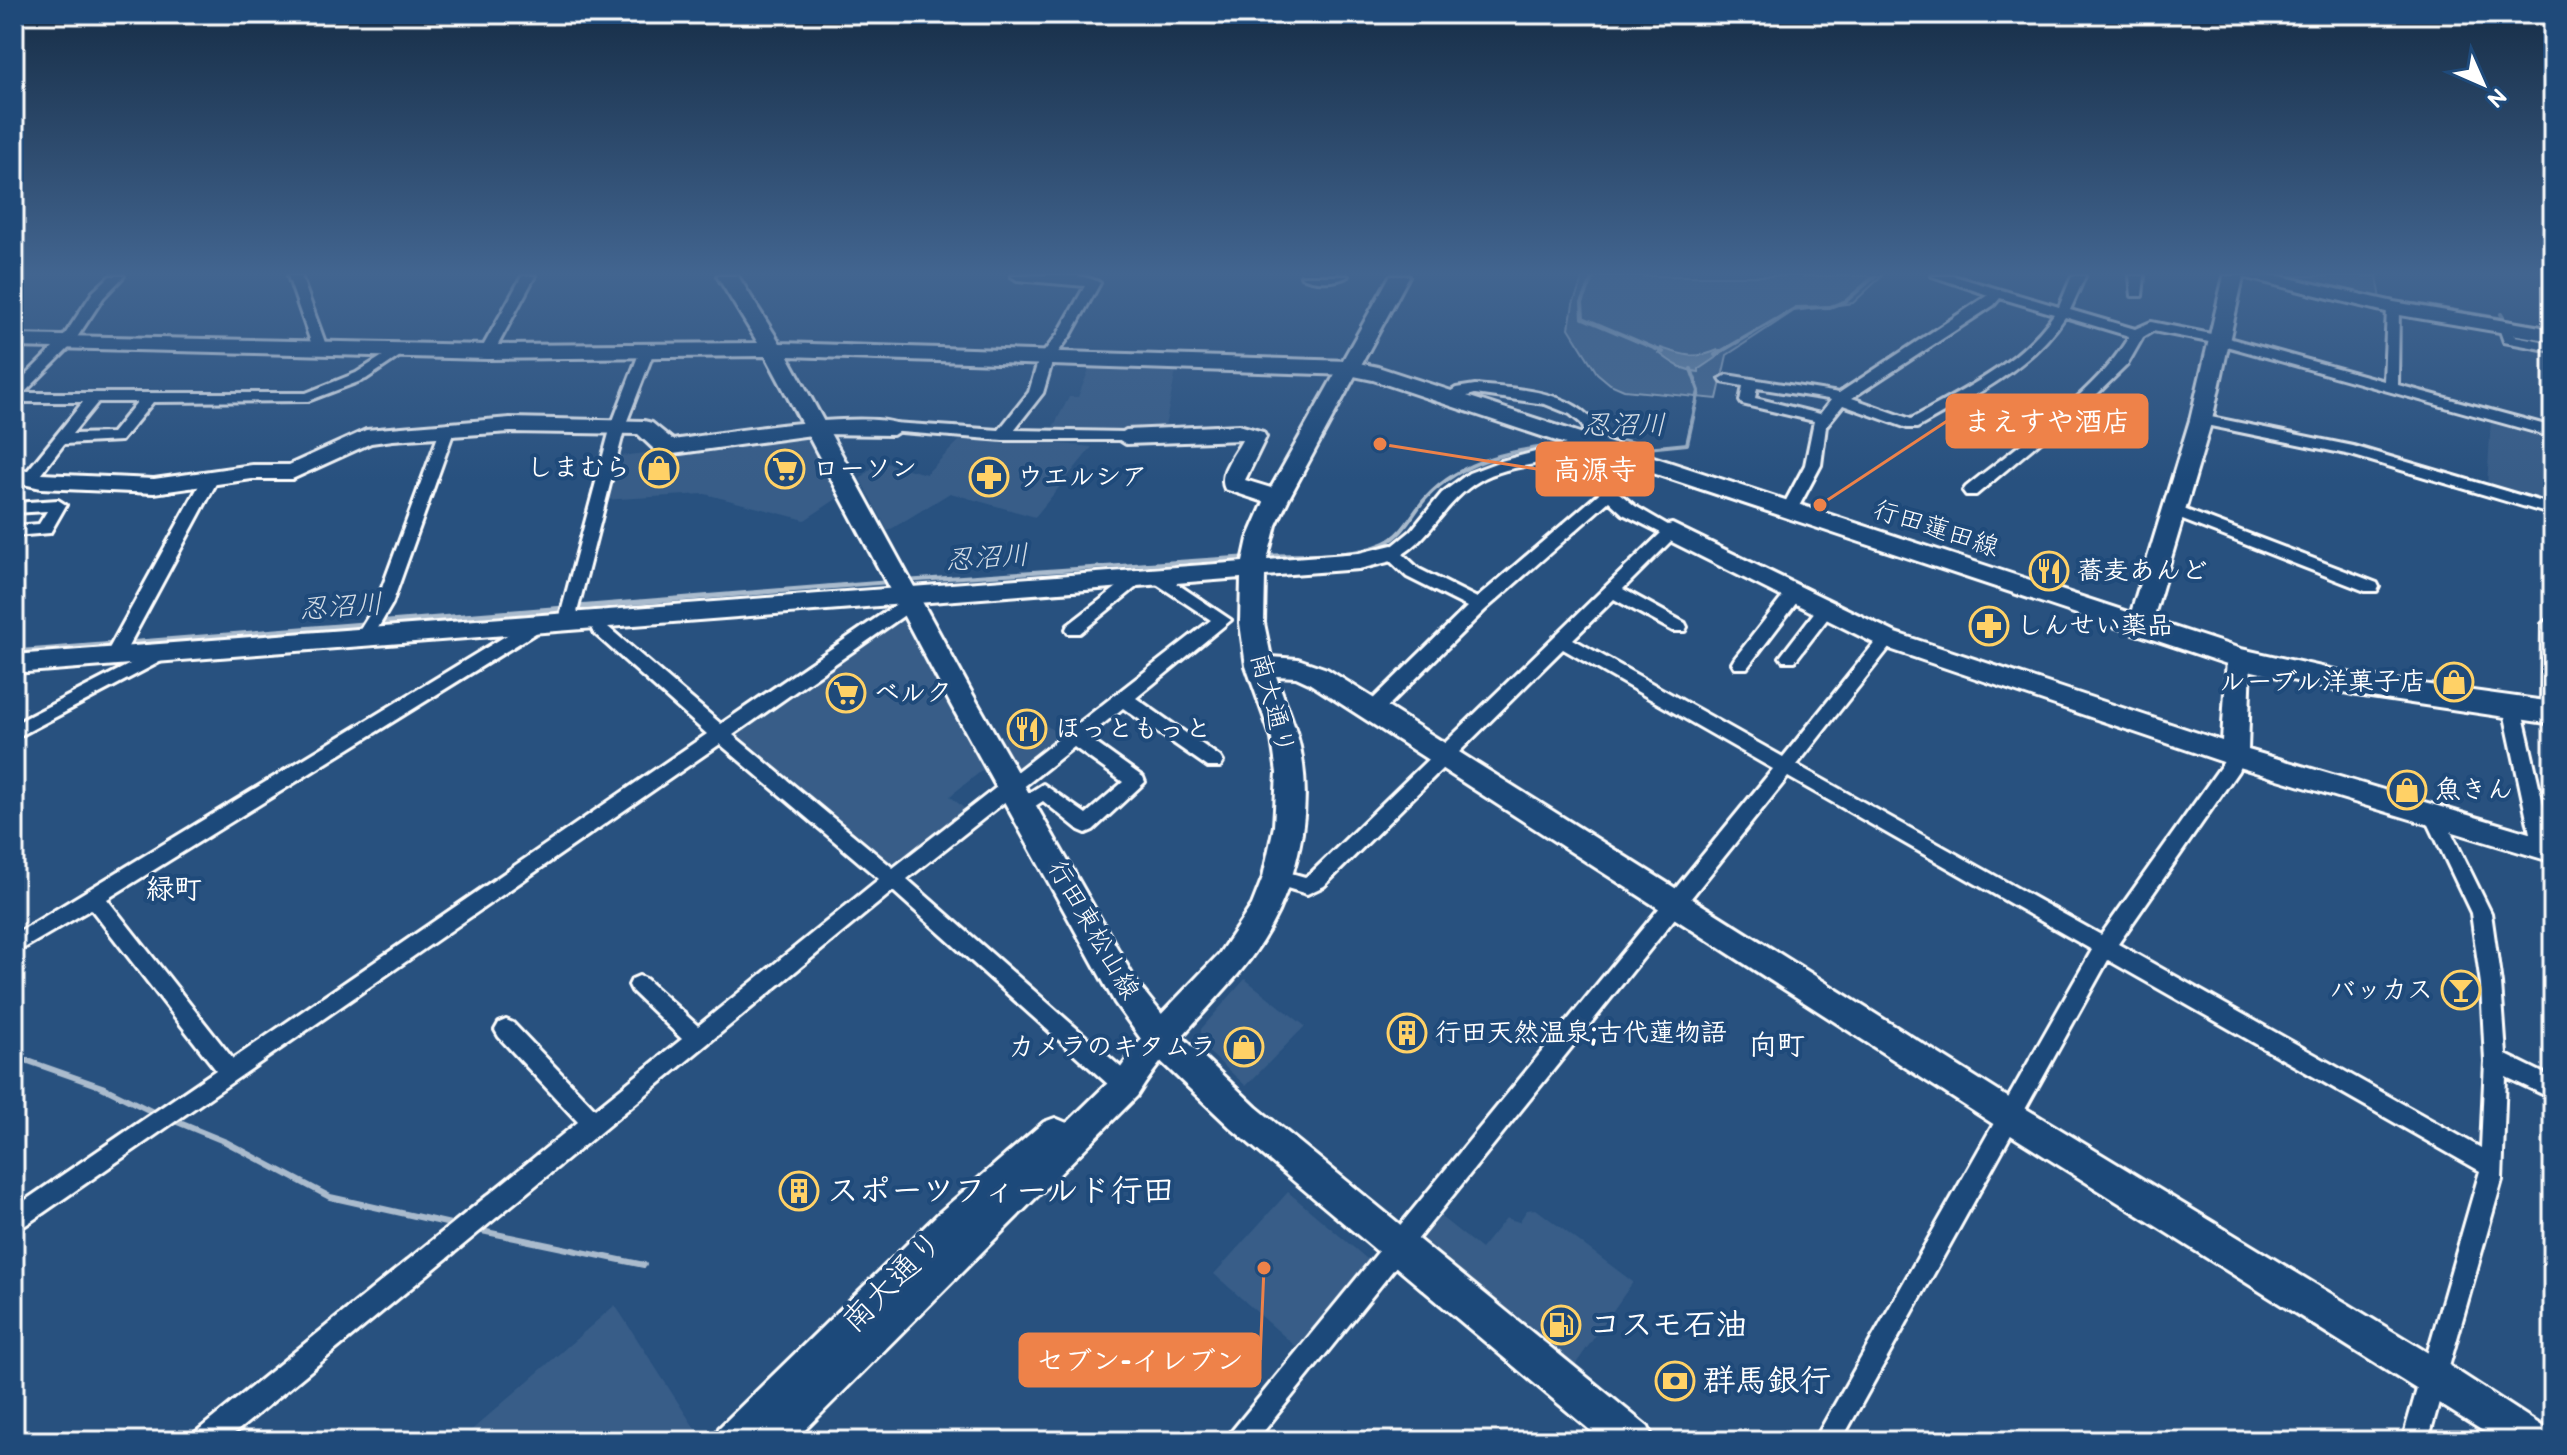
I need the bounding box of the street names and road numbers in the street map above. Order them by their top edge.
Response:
street label: 行田蓮田線 [1869,494,2003,564]
street label: 南大通り [1244,650,1300,758]
street label: 行田東松山線 [1041,855,1145,1005]
street label: 南大通り [834,1223,952,1341]

